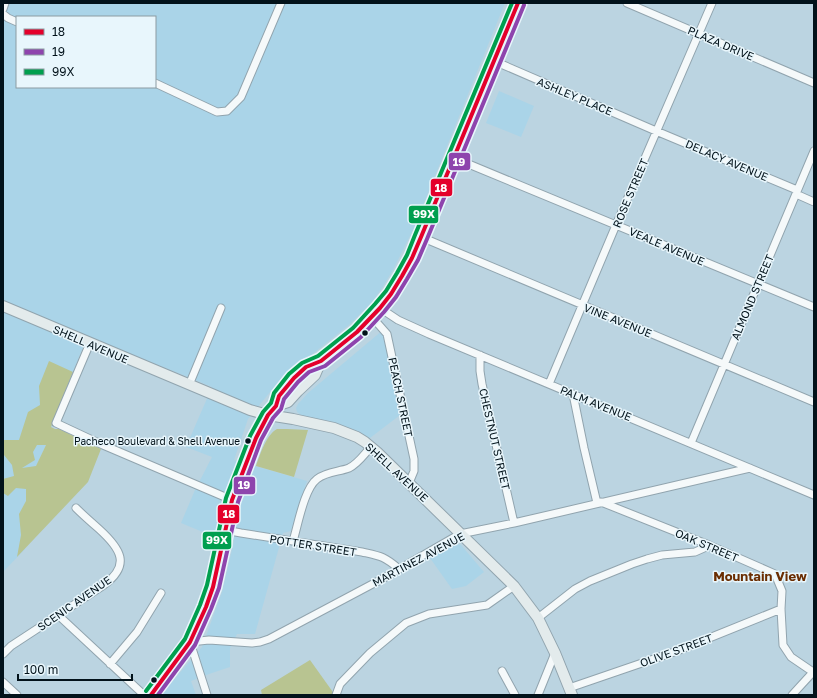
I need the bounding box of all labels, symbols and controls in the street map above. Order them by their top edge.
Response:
legend [16,16,156,88]
street label: PLAZA DRIVE [686,23,756,63]
text: 18 [52,24,65,39]
text: 19 [52,44,65,59]
text: 99X [52,64,75,79]
street label: ASHLEY PLACE [535,74,615,118]
street label: DELACY AVENUE [684,137,771,183]
line badge: 19 [448,152,471,171]
text: 19 [453,155,465,168]
street label: ROSE STREET [610,156,650,229]
line badge: 18 [430,178,453,197]
text: 18 [435,181,447,194]
line badge: 99X [408,205,439,224]
text: 99X [413,207,435,220]
street label: VEALE AVENUE [627,224,707,268]
street label: ALMOND STREET [728,252,776,342]
street label: VINE AVENUE [582,300,654,340]
street label: SHELL AVENUE [51,322,131,366]
unlabelled marker [360,328,370,338]
street label: PEACH STREET [386,356,416,438]
street label: PALM AVENUE [558,383,634,423]
street label: CHESTNUT STREET [477,387,513,491]
place label: Pacheco Boulevard & Shell Avenue [74,435,240,447]
marker: Pacheco Boulevard & Shell Avenue [243,436,253,446]
street label: SHELL AVENUE [363,440,431,505]
line badge: 19 [233,476,256,495]
text: 19 [238,478,250,491]
line badge: 18 [217,504,240,524]
text: 18 [223,507,235,520]
street label: OAK STREET [674,526,741,564]
street label: MARTINEZ AVENUE [370,529,467,589]
line badge: 99X [202,531,232,550]
street label: POTTER STREET [269,532,358,558]
text: 99X [206,533,228,546]
district label: Mountain View [713,568,807,584]
street label: SCENIC AVENUE [35,573,114,633]
street label: OLIVE STREET [638,631,714,669]
scale bar [18,656,132,682]
text: 100 m [24,662,58,677]
unlabelled marker [149,675,159,685]

